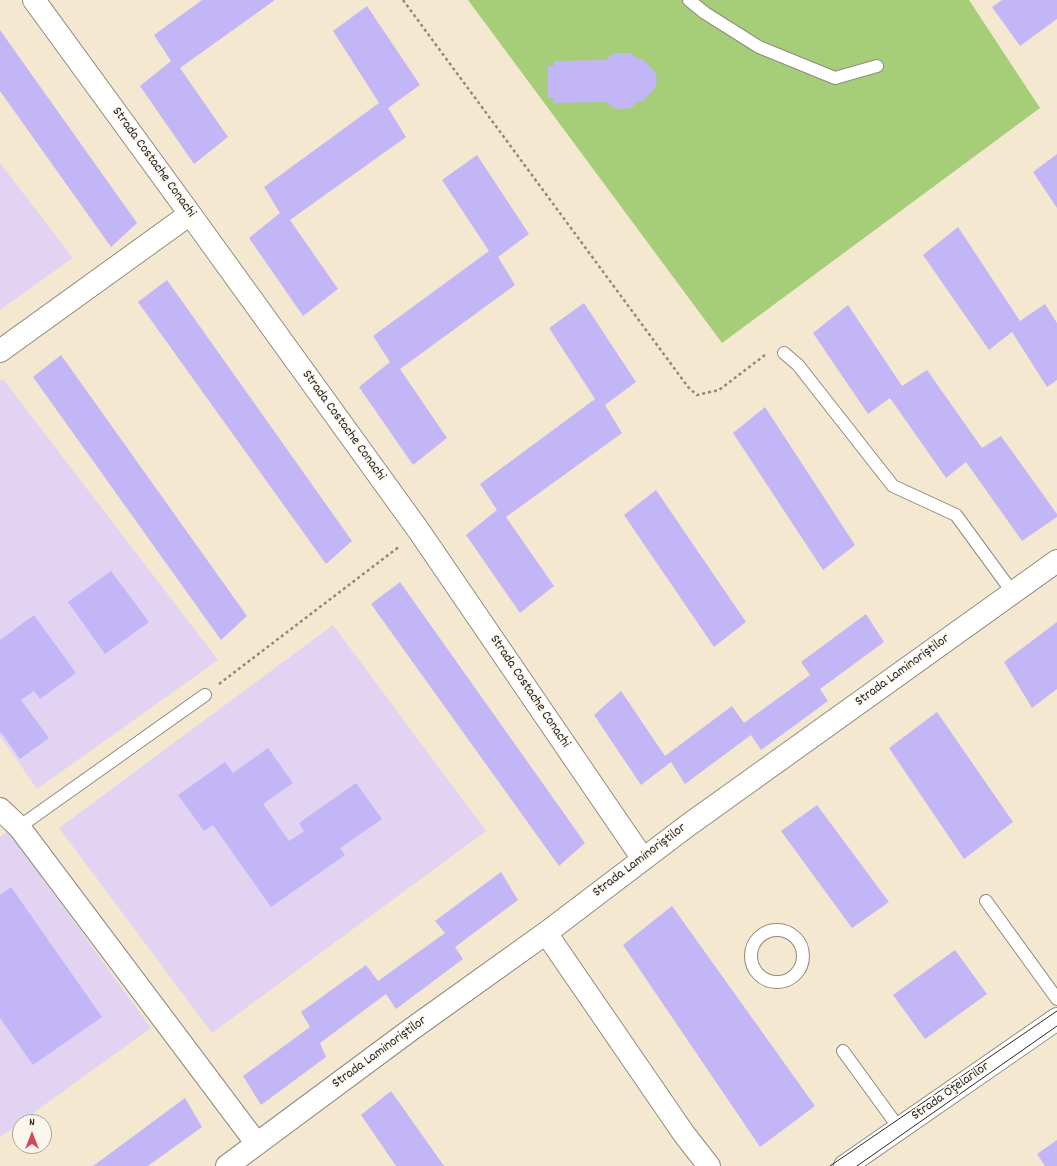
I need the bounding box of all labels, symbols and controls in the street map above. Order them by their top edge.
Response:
street label: Strada Costache Conachi [107,105,199,221]
street label: Strada Costache Conachi [297,368,389,484]
street label: Strada Laminoriștilor [852,631,954,711]
street label: Strada Costache Conachi [485,632,573,752]
street label: Strada Laminoriștilor [590,820,690,902]
street label: Strada Laminoriștilor [329,1013,431,1093]
street label: Strada Oțelarilor [909,1059,993,1125]
north arrow [12,1114,52,1154]
text: N [29,1115,35,1131]

